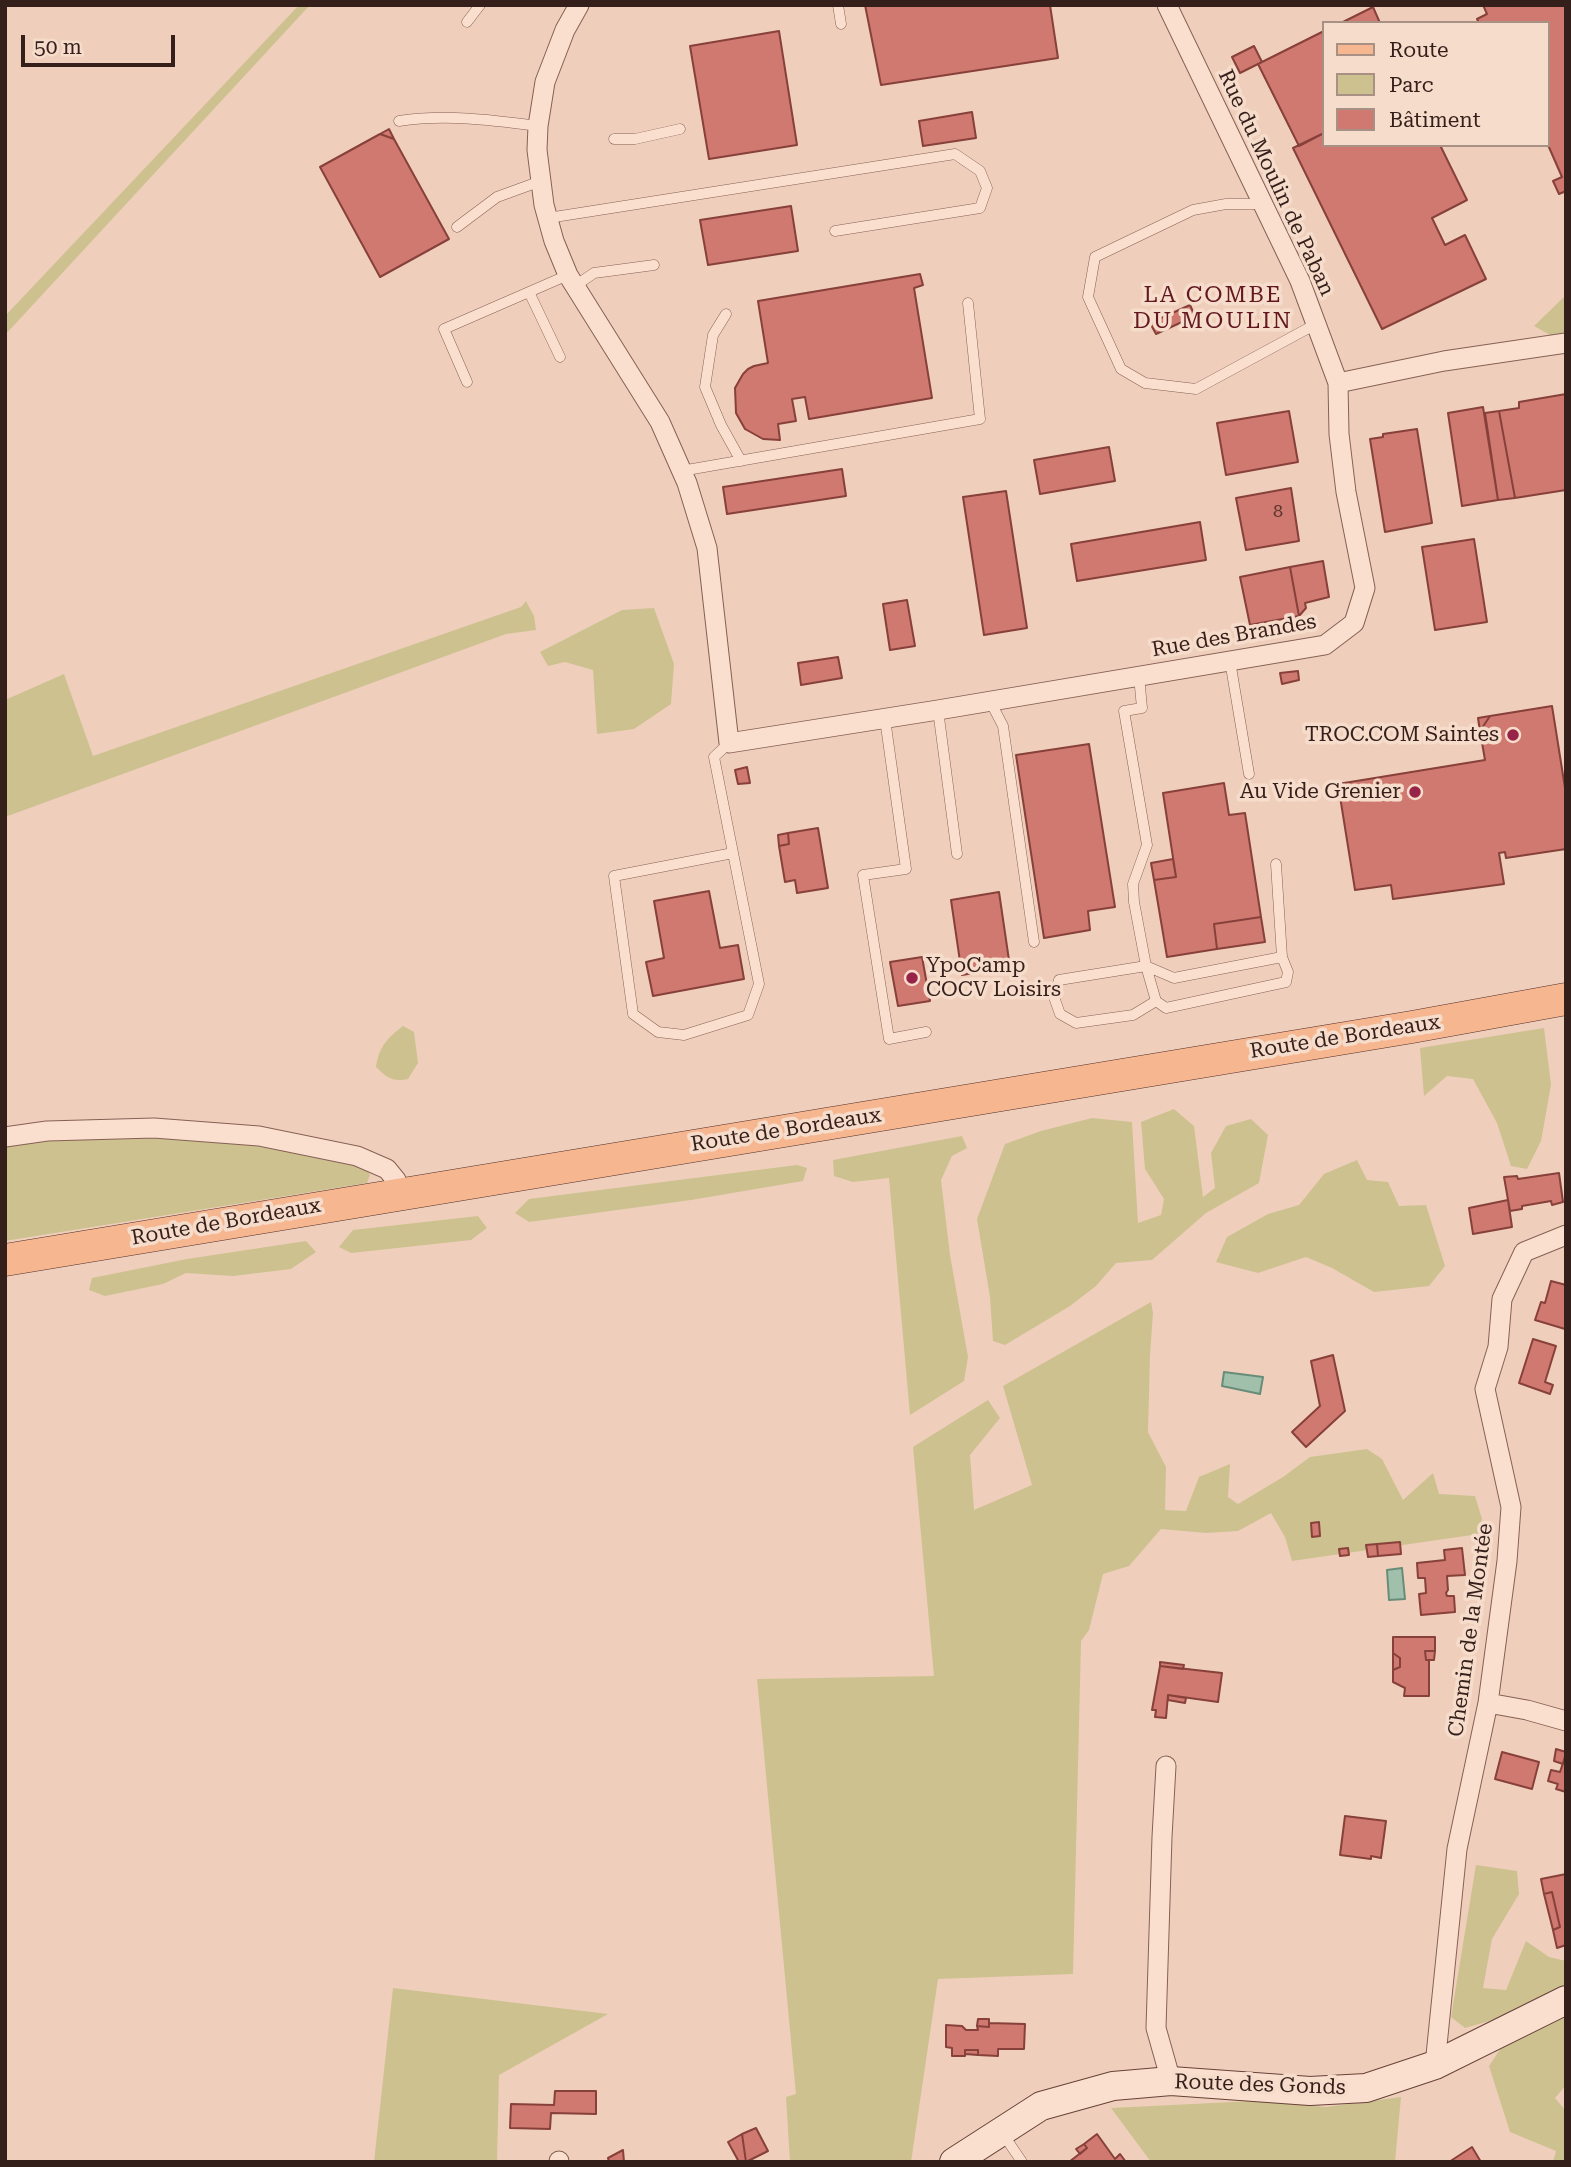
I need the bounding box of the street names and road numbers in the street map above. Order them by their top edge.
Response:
street label: Rue du Moulin de Paban [1212,66,1340,300]
street label: Rue des Brandes [1150,609,1318,663]
street label: Route de Bordeaux [1248,1010,1442,1064]
street label: Route de Bordeaux [689,1103,883,1157]
street label: Route de Bordeaux [129,1193,323,1251]
street label: Chemin de la Montée [1444,1522,1498,1738]
street label: Route des Gonds [1174,2069,1346,2101]

